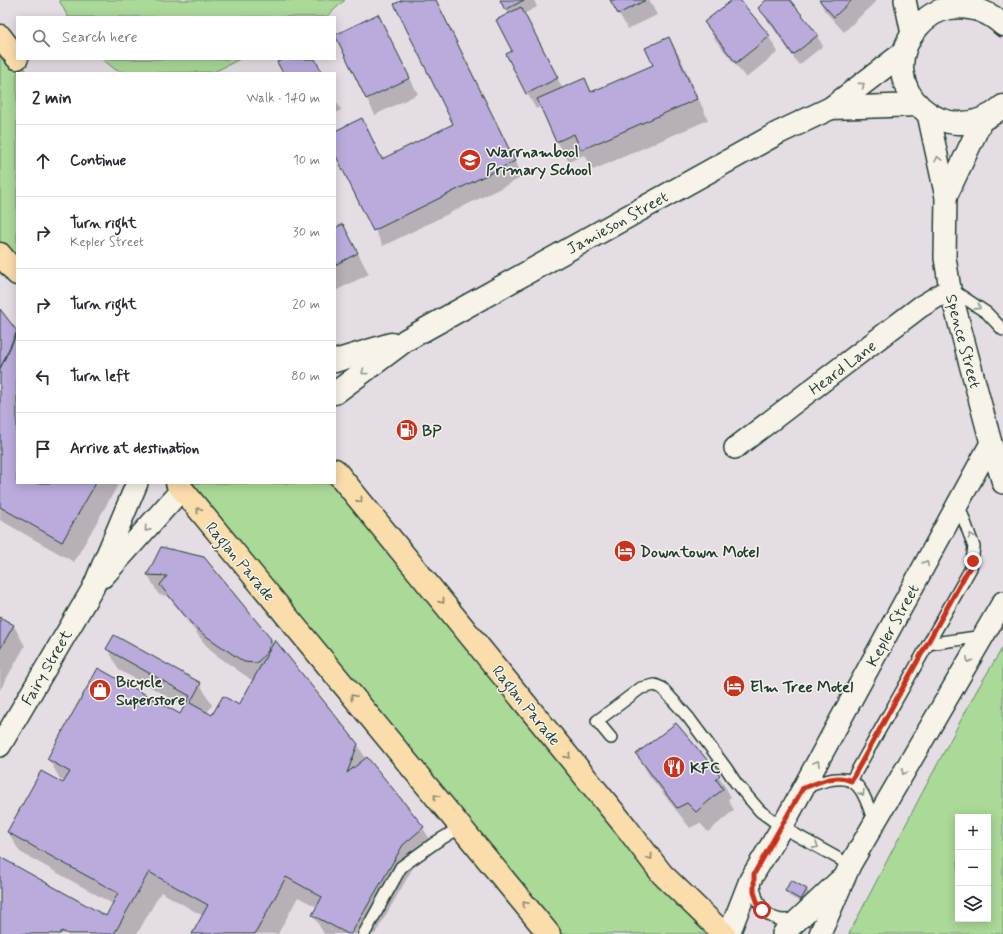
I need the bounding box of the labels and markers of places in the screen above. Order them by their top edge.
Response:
place label: Warrnambool Primary School [485,142,592,181]
school or university icon: Warrnambool Primary School [457,147,483,173]
fuel station icon: BP [394,417,420,443]
place label: BP [422,421,442,442]
hotel icon: Downtown Motel [612,538,638,564]
place label: Downtown Motel [640,542,759,563]
place label: Bicycle Superstore [116,672,185,711]
hotel icon: Elm Tree Motel [721,673,747,699]
shop icon: Bicycle Superstore [87,677,113,703]
place label: Elm Tree Motel [750,677,853,698]
restaurant icon: KFC [661,754,687,780]
place label: KFC [690,758,721,779]

